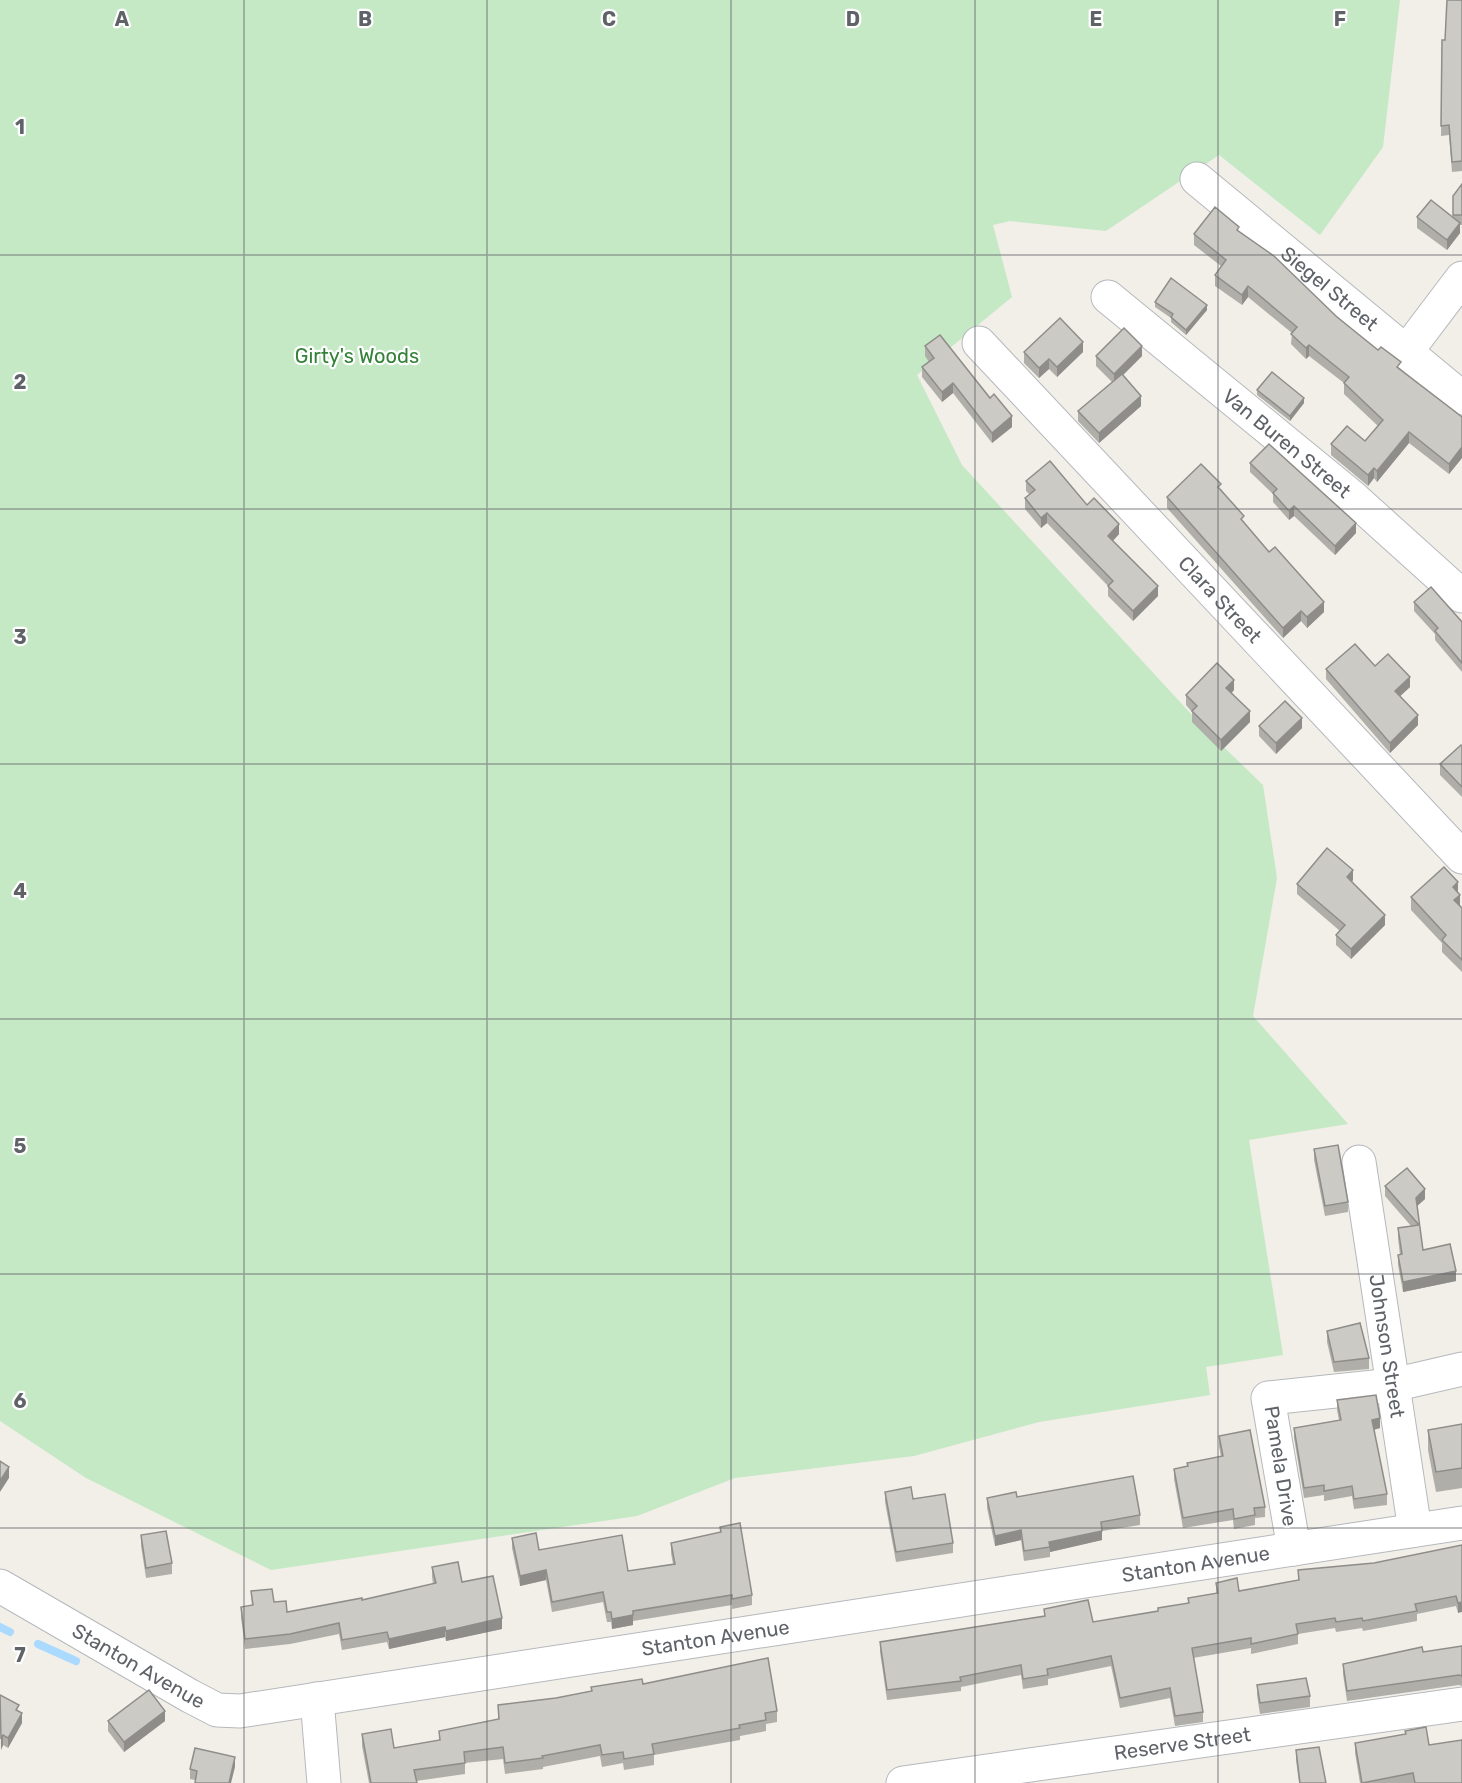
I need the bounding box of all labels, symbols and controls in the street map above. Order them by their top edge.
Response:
text: A [115,7,130,31]
text: B [358,7,372,31]
text: C [602,7,616,31]
text: D [846,7,860,31]
text: E [1090,7,1102,31]
text: F [1334,7,1346,31]
text: 1 [15,115,25,139]
street label: Siegel Street [1276,241,1383,336]
park label: Girty's Woods [295,344,419,368]
text: 2 [14,370,27,394]
street label: Van Buren Street [1218,384,1356,503]
street label: Clara Street [1173,551,1267,648]
text: 3 [13,625,27,649]
text: 4 [13,879,27,903]
text: 5 [14,1134,27,1158]
street label: Johnson Street [1364,1272,1410,1420]
text: 6 [13,1389,27,1413]
street label: Pamela Drive [1260,1404,1302,1528]
street label: Stanton Avenue [1120,1541,1271,1587]
street label: Stanton Avenue [640,1615,791,1661]
street label: Stanton Avenue [68,1618,209,1714]
text: 7 [14,1643,26,1667]
street label: Reserve Street [1112,1722,1252,1765]

